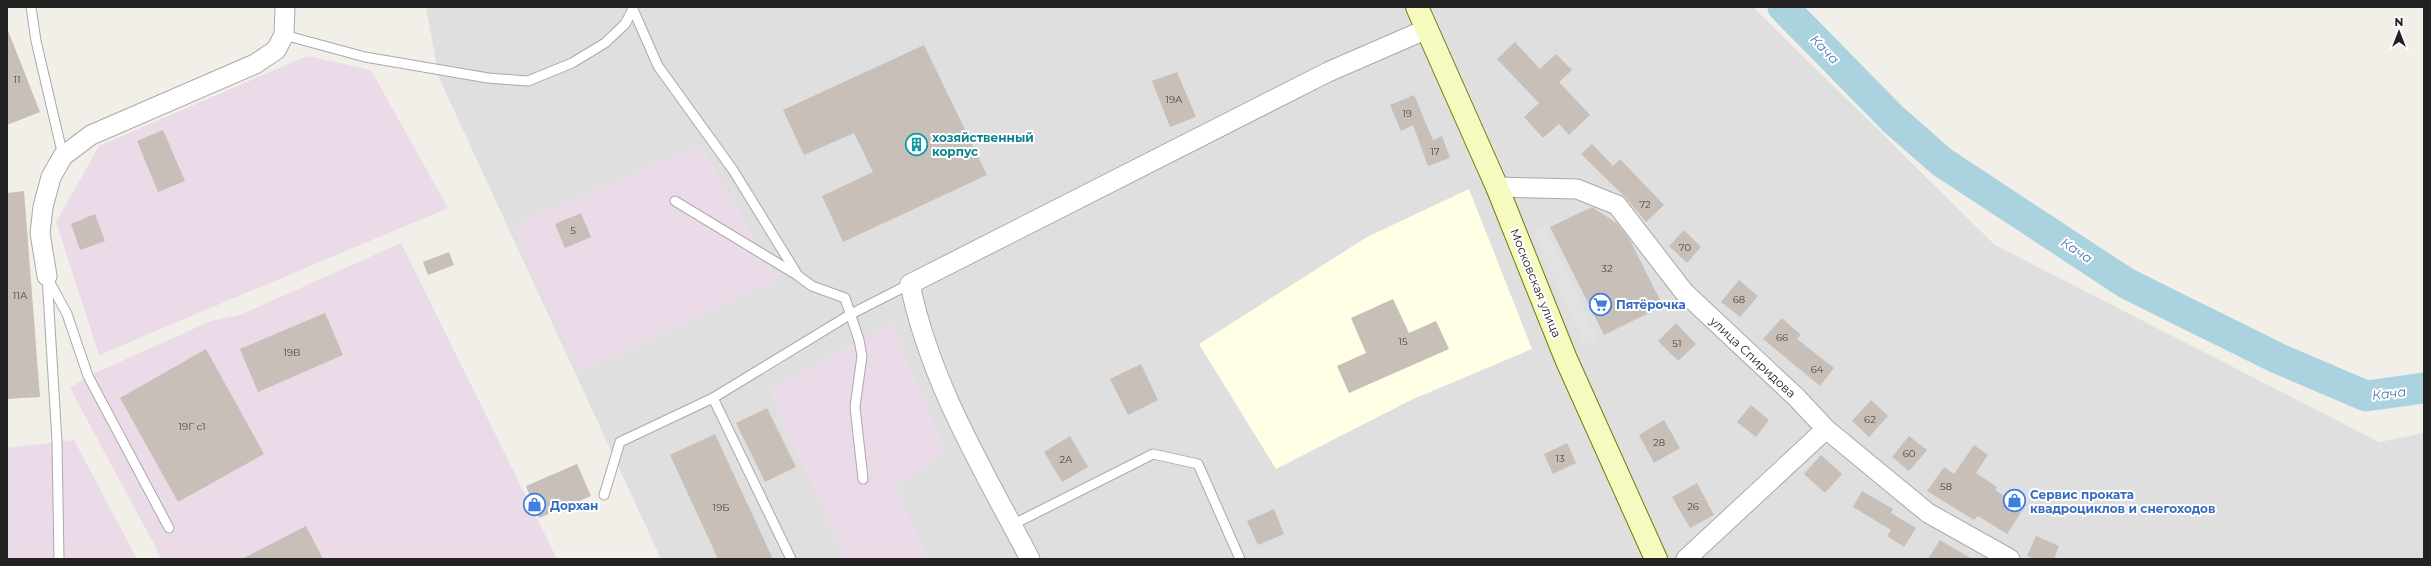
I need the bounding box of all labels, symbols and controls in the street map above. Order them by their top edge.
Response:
north arrow [2379,12,2419,52]
text: N [2395,15,2403,29]
water label: Кача [1807,31,1843,67]
house number: 11 [13,73,21,86]
house number: 19А [1165,93,1183,106]
house number: 19 [1402,107,1412,120]
place label: хозяйственный корпус [932,130,1034,159]
building icon: хозяйственный корпус [903,131,929,157]
house number: 17 [1430,145,1440,158]
house number: 72 [1639,198,1651,211]
house number: 5 [570,224,576,237]
street label: Московская улица [1507,226,1565,340]
water label: Кача [2058,234,2096,266]
house number: 70 [1679,241,1692,254]
house number: 32 [1601,262,1613,275]
house number: 11А [13,289,28,302]
supermarket icon: Пятёрочка [1588,291,1614,317]
house number: 68 [1733,293,1745,306]
place label: Пятёрочка [1616,297,1686,312]
street label: улица Спиридова [1706,313,1799,401]
house number: 66 [1776,331,1788,344]
house number: 15 [1398,335,1408,348]
house number: 51 [1672,337,1682,350]
house number: 19В [283,346,301,359]
house number: 64 [1811,363,1824,376]
water label: Кача [2371,383,2407,403]
house number: 62 [1864,413,1876,426]
house number: 19Г с1 [178,420,206,433]
house number: 28 [1653,436,1665,449]
house number: 60 [1903,447,1916,460]
house number: 13 [1555,452,1565,465]
house number: 2А [1059,453,1073,466]
house number: 58 [1940,480,1952,493]
place label: Сервис проката квадроциклов и снегоходов [2030,487,2215,516]
shop icon: Сервис проката квадроциклов и снегоходов [2001,488,2027,514]
shop icon: Дорхан [522,492,548,518]
place label: Дорхан [550,498,598,513]
house number: 26 [1687,500,1699,513]
house number: 19Б [713,501,729,514]

